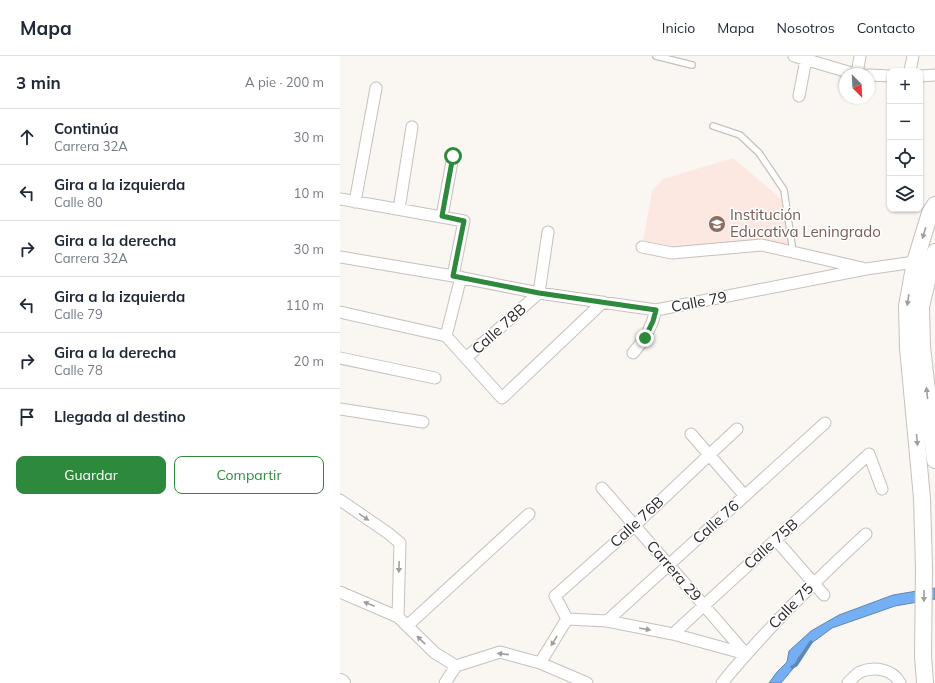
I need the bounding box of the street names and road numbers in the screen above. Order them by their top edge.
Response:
street label: Calle 79 [669,287,728,316]
street label: Calle 78B [468,299,530,358]
street label: Calle 76B [606,492,667,551]
street label: Calle 76 [688,496,743,548]
street label: Calle 75B [740,514,802,573]
street label: Carrera 29 [643,536,706,605]
street label: Calle 75 [764,579,817,632]

